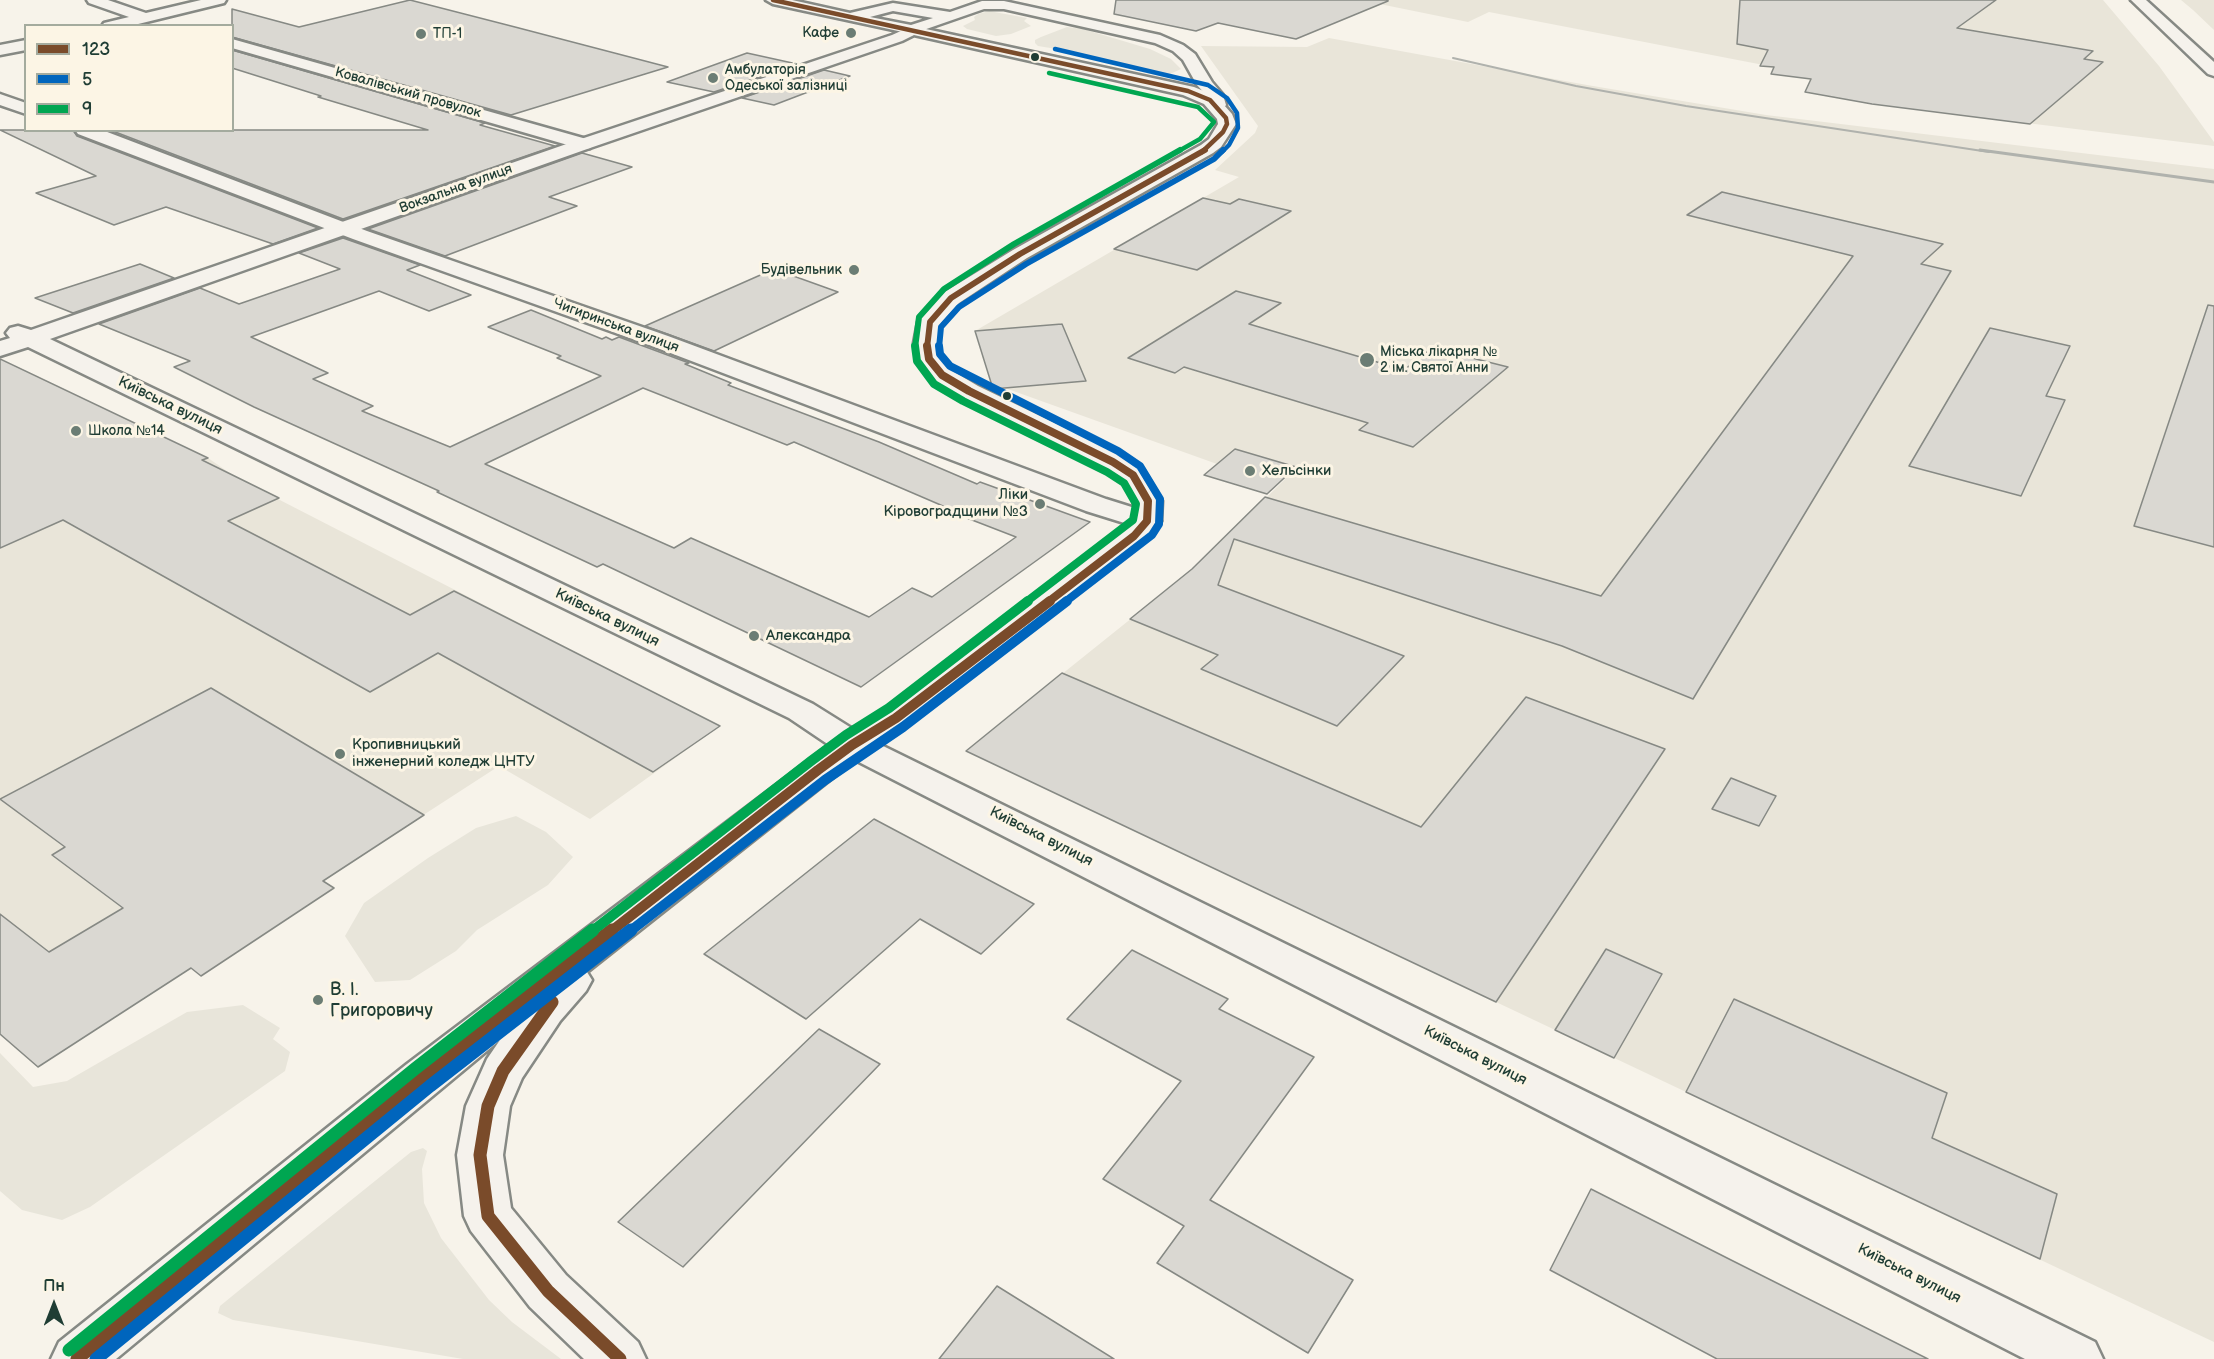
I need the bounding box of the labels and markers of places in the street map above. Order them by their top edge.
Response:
place label: Кафе [802,25,839,41]
place label: ТП-1 [433,26,462,42]
marker: Кафе [844,26,858,40]
marker: ТП-1 [414,27,428,41]
unlabelled marker [1029,51,1041,63]
place label: Амбулаторія Одеської залізниці [725,62,847,94]
marker: Амбулаторія Одеської залізниці [706,71,720,85]
place label: Будівельник [761,262,842,278]
marker: Будівельник [847,263,861,277]
place label: Міська лікарня № 2 ім. Святої Анни [1380,344,1497,376]
marker: Міська лікарня № 2 ім. Святої Анни [1358,351,1376,369]
unlabelled marker [1001,390,1013,402]
place label: Школа №14 [88,423,165,439]
marker: Школа №14 [69,424,83,438]
place label: Хельсінки [1262,462,1331,480]
marker: Хельсінки [1243,464,1257,478]
place label: Ліки Кіровоградщини №3 [883,486,1028,521]
marker: Ліки Кіровоградщини №3 [1033,497,1047,511]
place label: Александра [766,627,851,645]
marker: Александра [747,629,761,643]
place label: Кропивницький інженерний коледж ЦНТУ [352,736,535,771]
marker: Кропивницький інженерний коледж ЦНТУ [333,747,347,761]
place label: В. І. Григоровичу [330,979,433,1022]
marker: В. І. Григоровичу [311,993,325,1007]

